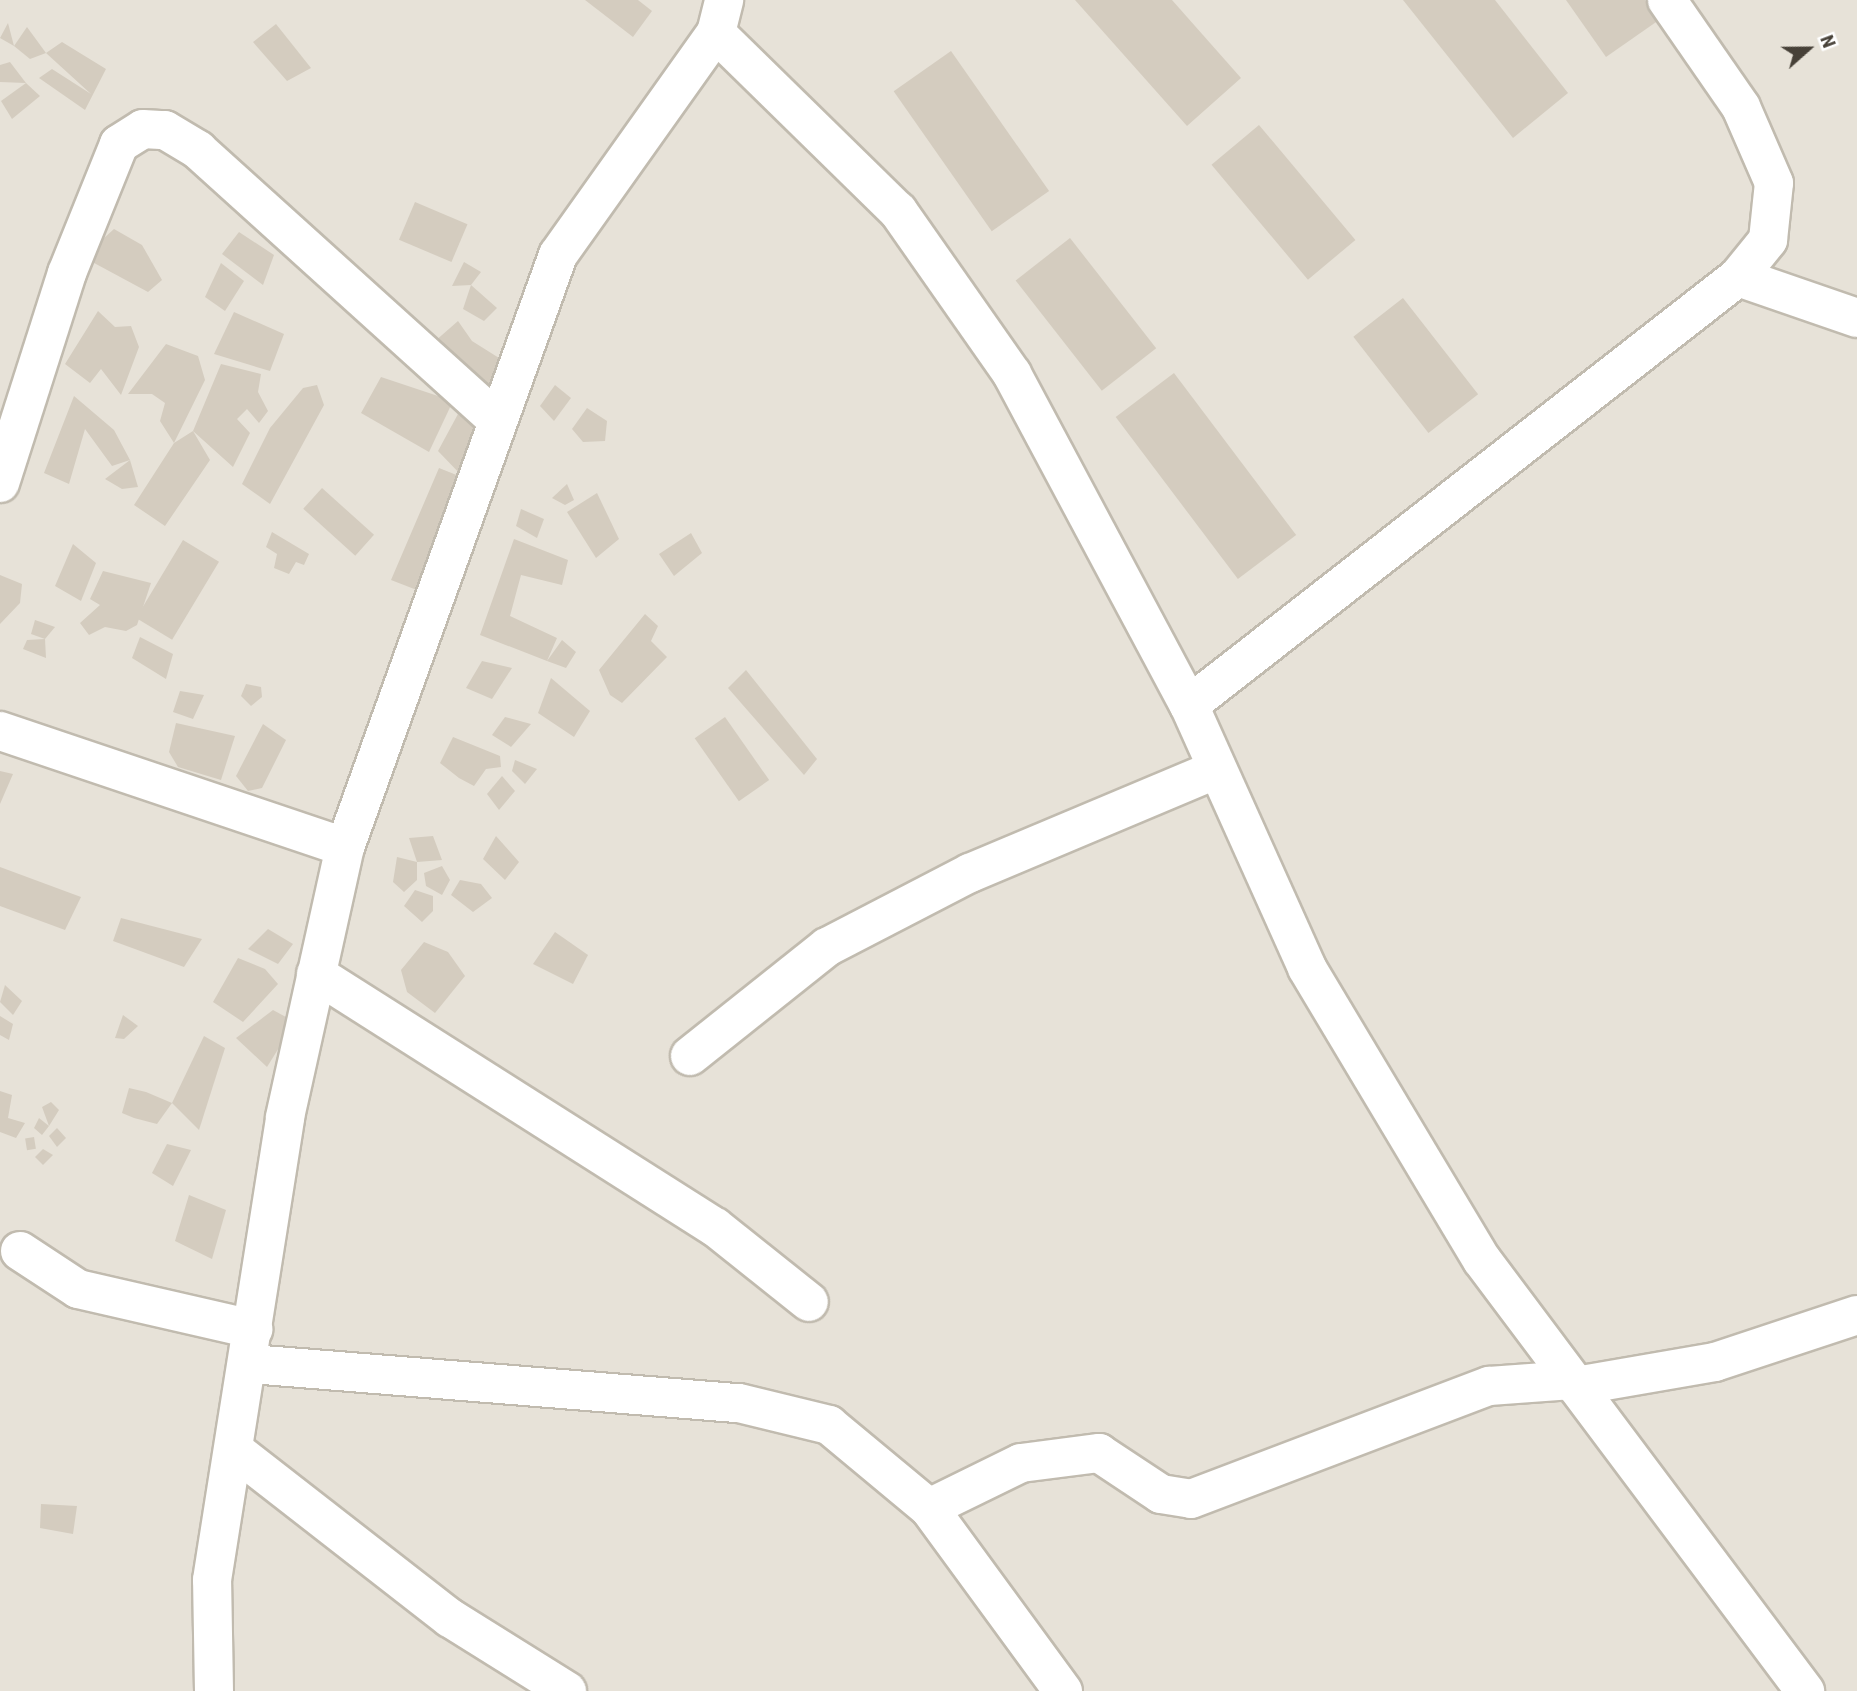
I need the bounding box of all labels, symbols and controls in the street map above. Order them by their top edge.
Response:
north arrow [1773,14,1843,84]
text: N [1815,32,1841,51]

